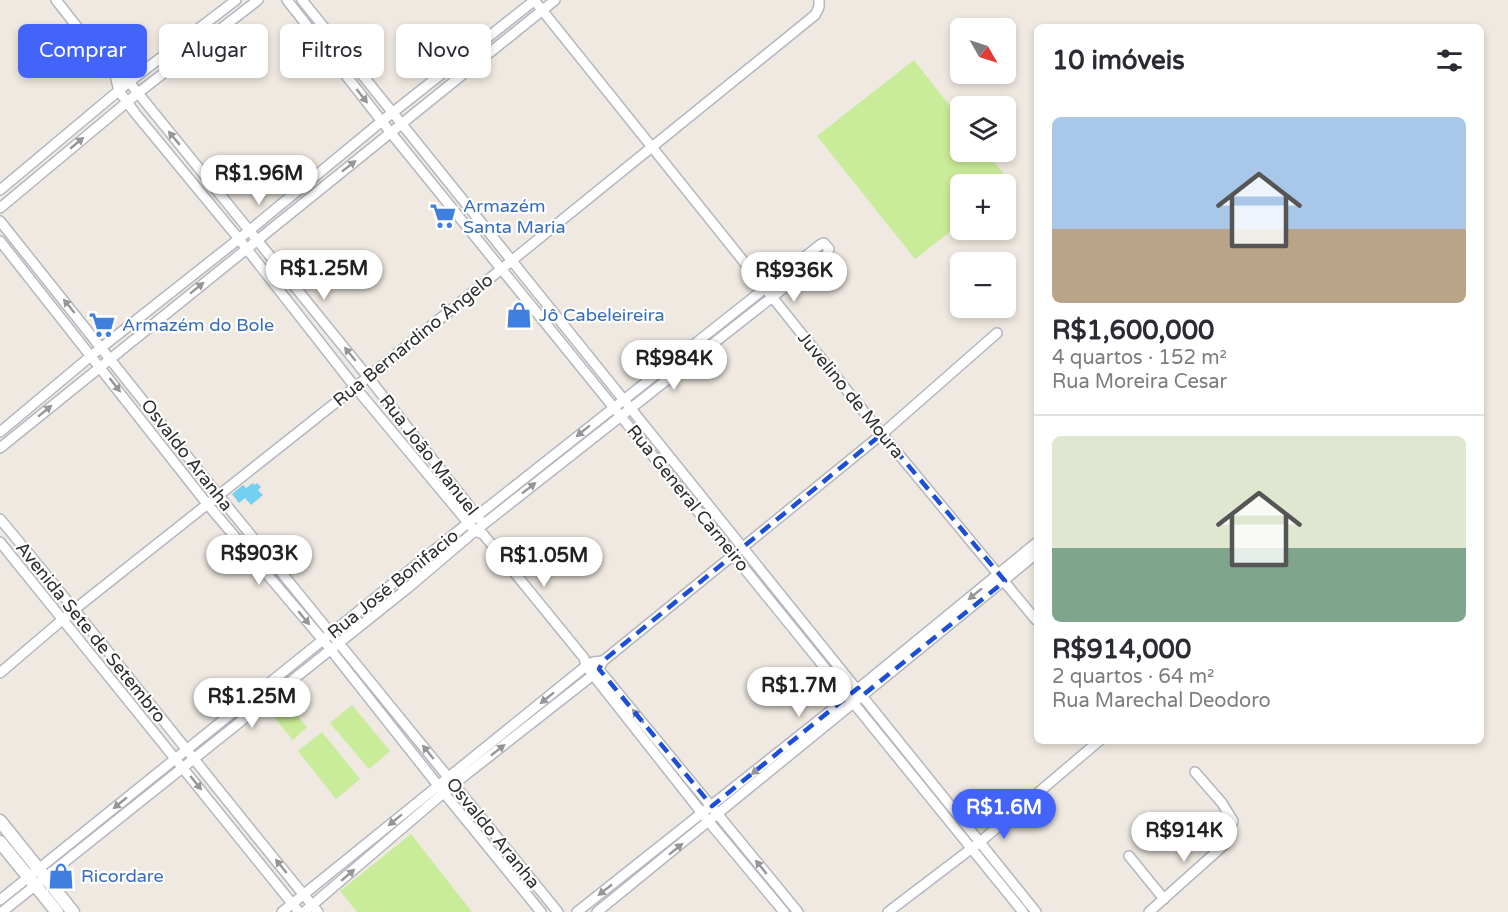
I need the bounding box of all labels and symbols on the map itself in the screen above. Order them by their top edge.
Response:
north arrow [950,18,1016,84]
one-way arrow [355,88,367,103]
one-way arrow [167,130,180,146]
one-way arrow [69,137,85,150]
pin: R$1.96M [204,155,314,206]
one-way arrow [341,160,357,173]
place label: Armazém Santa Maria [463,195,566,238]
supermarket icon: Armazém Santa Maria [428,201,458,231]
pin: R$1.25M [269,250,379,301]
pin: R$936K [745,252,843,303]
street label: Rua Bernardino Ângelo [329,269,497,411]
one-way arrow [189,282,204,295]
one-way arrow [62,298,75,314]
shop icon: Jô Cabeleireira [504,300,534,330]
place label: Jô Cabeleireira [539,304,665,326]
supermarket icon: Armazém do Bole [87,310,117,340]
place label: Armazém do Bole [122,314,274,336]
street label: Juvelino de Moura [793,327,909,463]
pin: R$984K [625,340,723,391]
one-way arrow [343,346,356,362]
one-way arrow [108,378,120,393]
street label: Rua João Manuel [375,390,483,520]
street label: Osvaldo Aranha [136,394,238,516]
one-way arrow [38,406,53,418]
street label: Rua General Carneiro [622,420,754,576]
one-way arrow [576,425,591,437]
one-way arrow [522,483,537,495]
street label: Rua José Bonifacio [323,524,463,643]
pin: R$903K [210,535,308,586]
street label: Avenida Sete de Setembro [11,537,171,727]
pin: R$1.05M [489,537,599,588]
one-way arrow [967,587,983,600]
one-way arrow [297,610,310,625]
pin: R$1.7M [750,667,848,718]
pin: R$1.25M [197,678,307,729]
one-way arrow [539,691,554,703]
one-way arrow [631,708,644,724]
one-way arrow [490,743,506,756]
one-way arrow [422,744,435,760]
one-way arrow [750,762,766,775]
street label: Osvaldo Aranha [442,773,544,893]
one-way arrow [189,775,202,791]
pin: R$1.6M [955,789,1053,840]
one-way arrow [112,797,128,810]
pin: R$914K [1135,812,1233,863]
one-way arrow [387,813,403,826]
one-way arrow [668,844,683,856]
one-way arrow [275,859,288,874]
one-way arrow [756,859,768,874]
shop icon: Ricordare [46,861,76,891]
place label: Ricordare [81,865,164,887]
one-way arrow [340,868,356,881]
one-way arrow [598,883,613,896]

